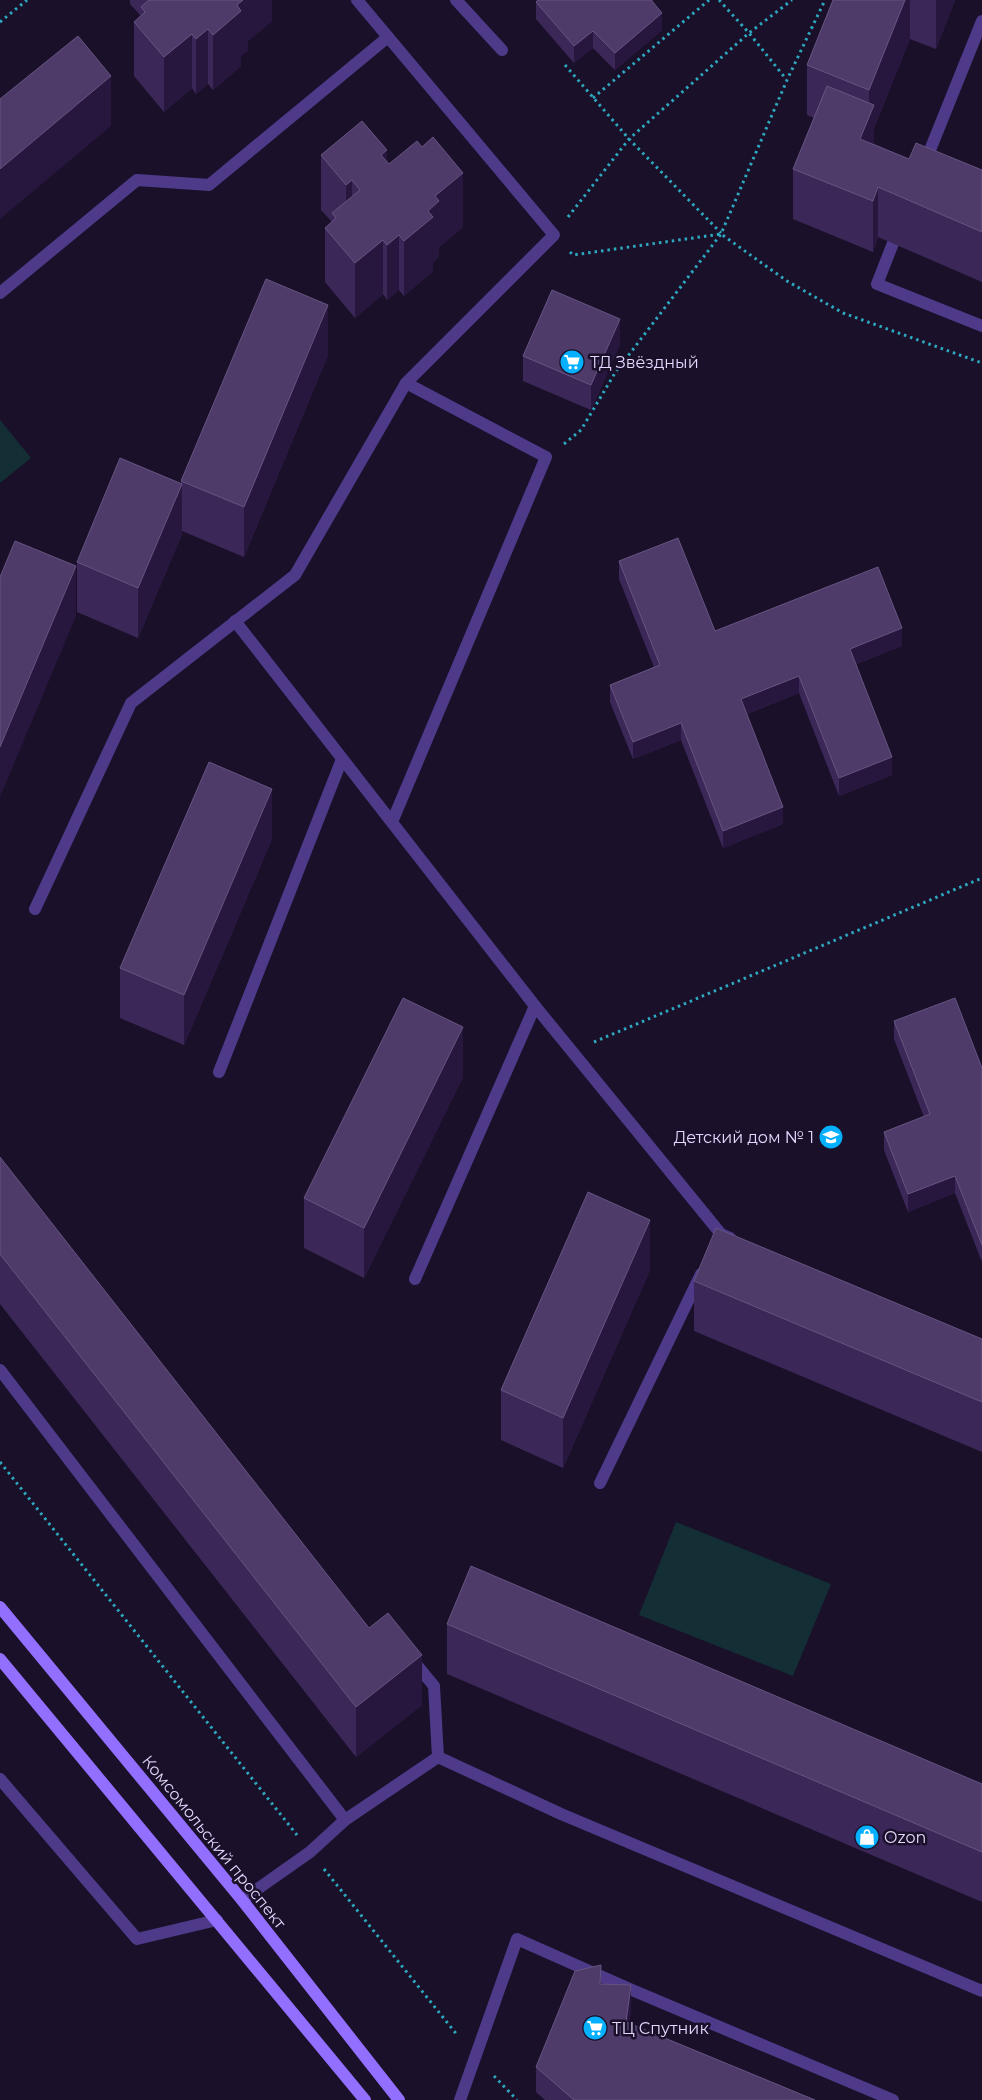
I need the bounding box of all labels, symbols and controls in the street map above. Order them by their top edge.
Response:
supermarket icon: ТД Звёздный [559,349,585,375]
place label: ТД Звёздный [590,353,699,372]
school or university icon: Детский дом № 1 [818,1124,844,1150]
place label: Детский дом № 1 [674,1128,814,1147]
street label: Комсомольский проспект [138,1752,290,1933]
shop icon: Ozon [854,1824,880,1850]
place label: Ozon [884,1828,926,1847]
supermarket icon: ТЦ Спутник [582,2015,608,2041]
place label: ТЦ Спутник [612,2019,709,2038]

